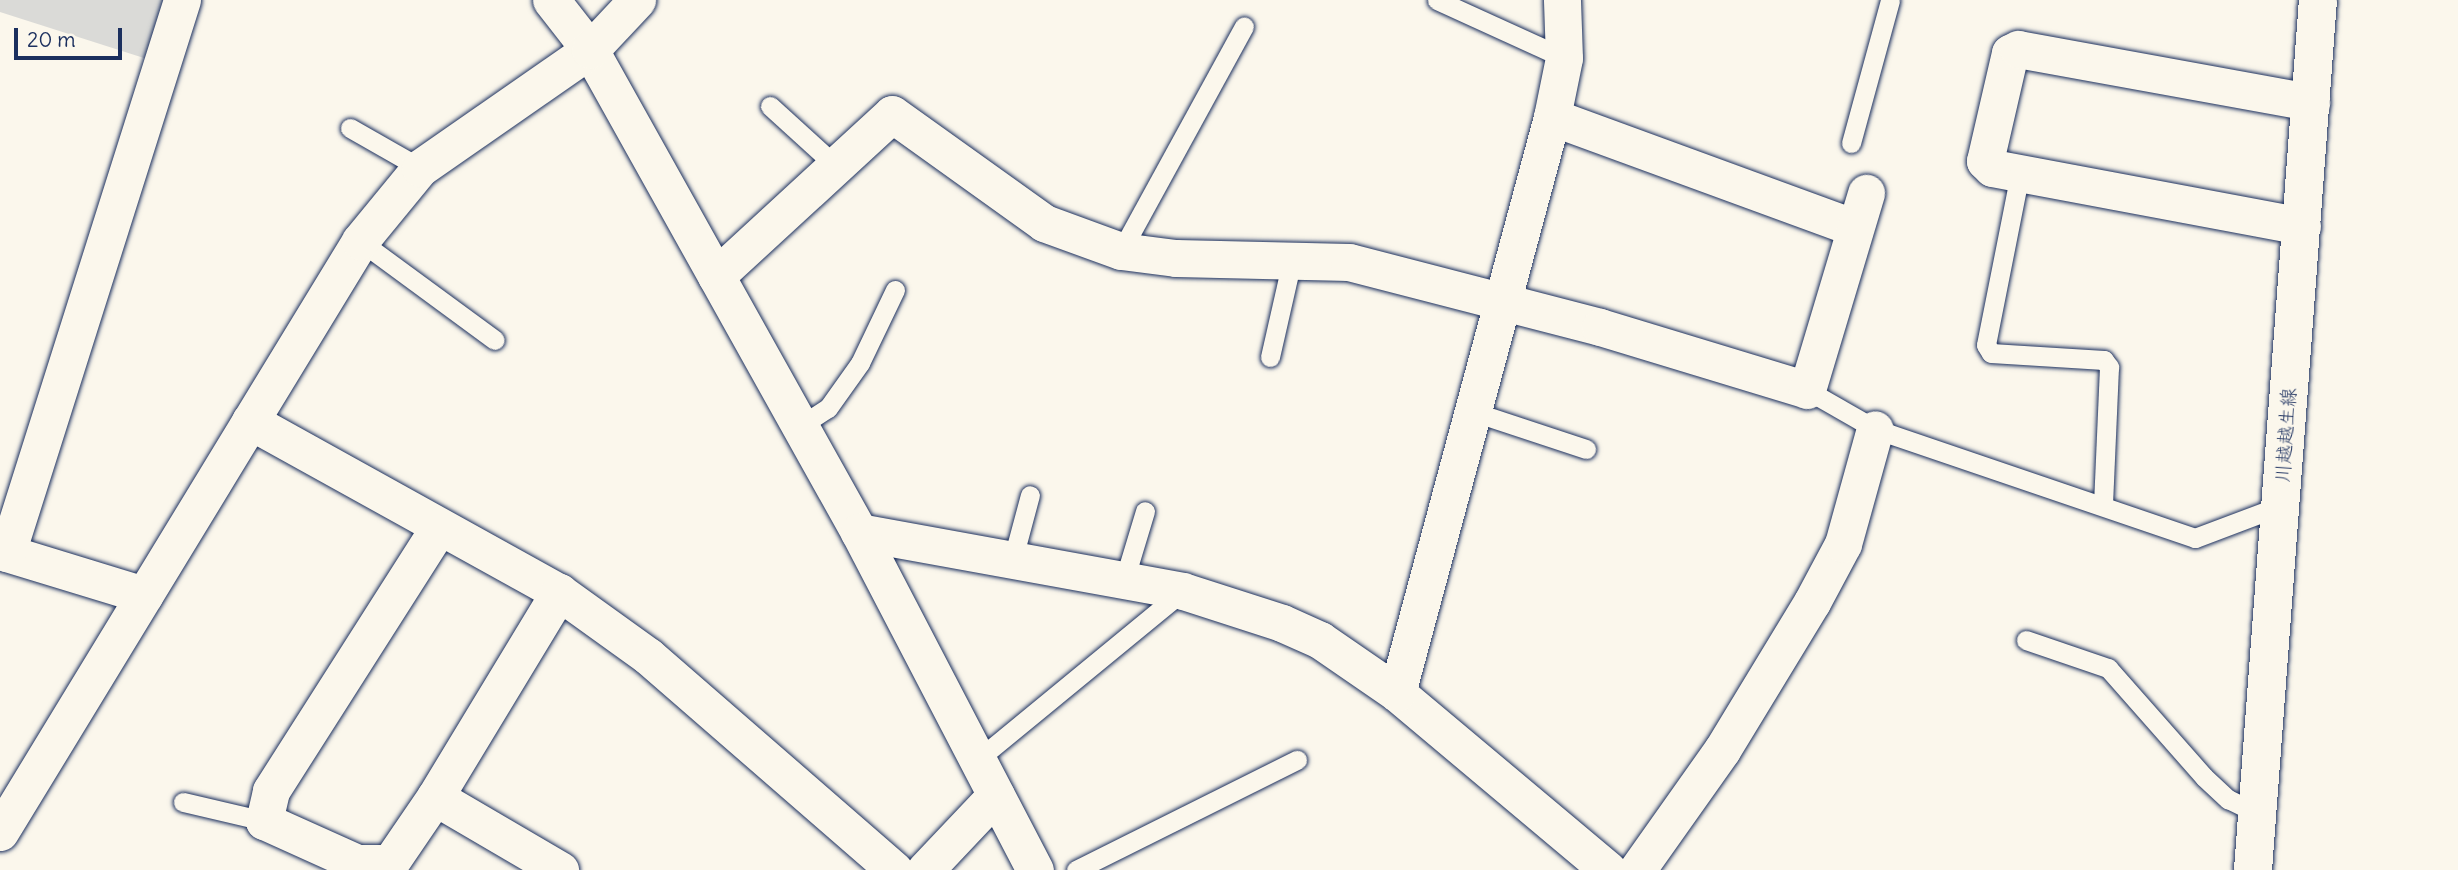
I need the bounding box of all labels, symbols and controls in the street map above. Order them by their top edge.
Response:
scale bar [18,14,126,58]
text: 20 m [27,26,76,53]
street label: 川越越生線 [2271,387,2301,483]

